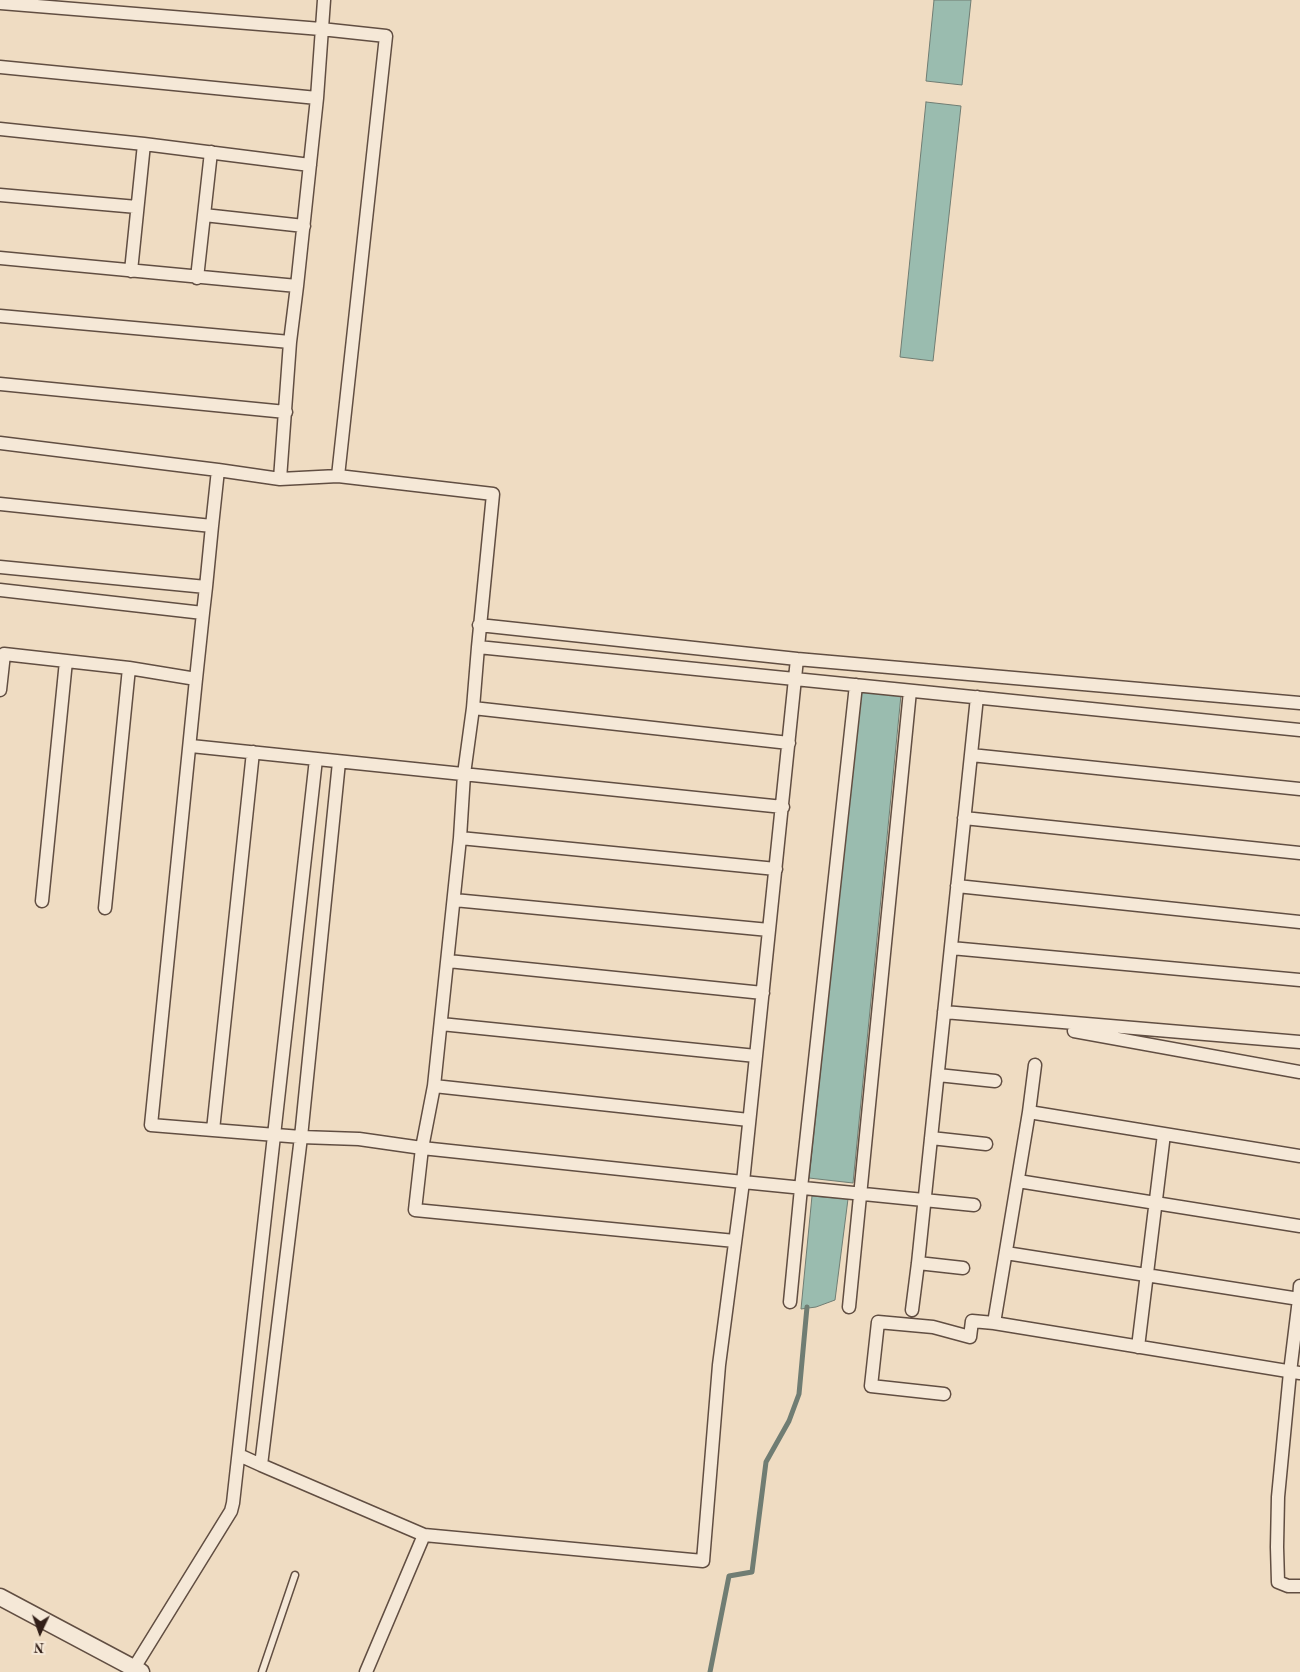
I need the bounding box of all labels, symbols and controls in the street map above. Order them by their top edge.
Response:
north arrow [15,1607,65,1657]
text: N [34,1640,45,1654]

